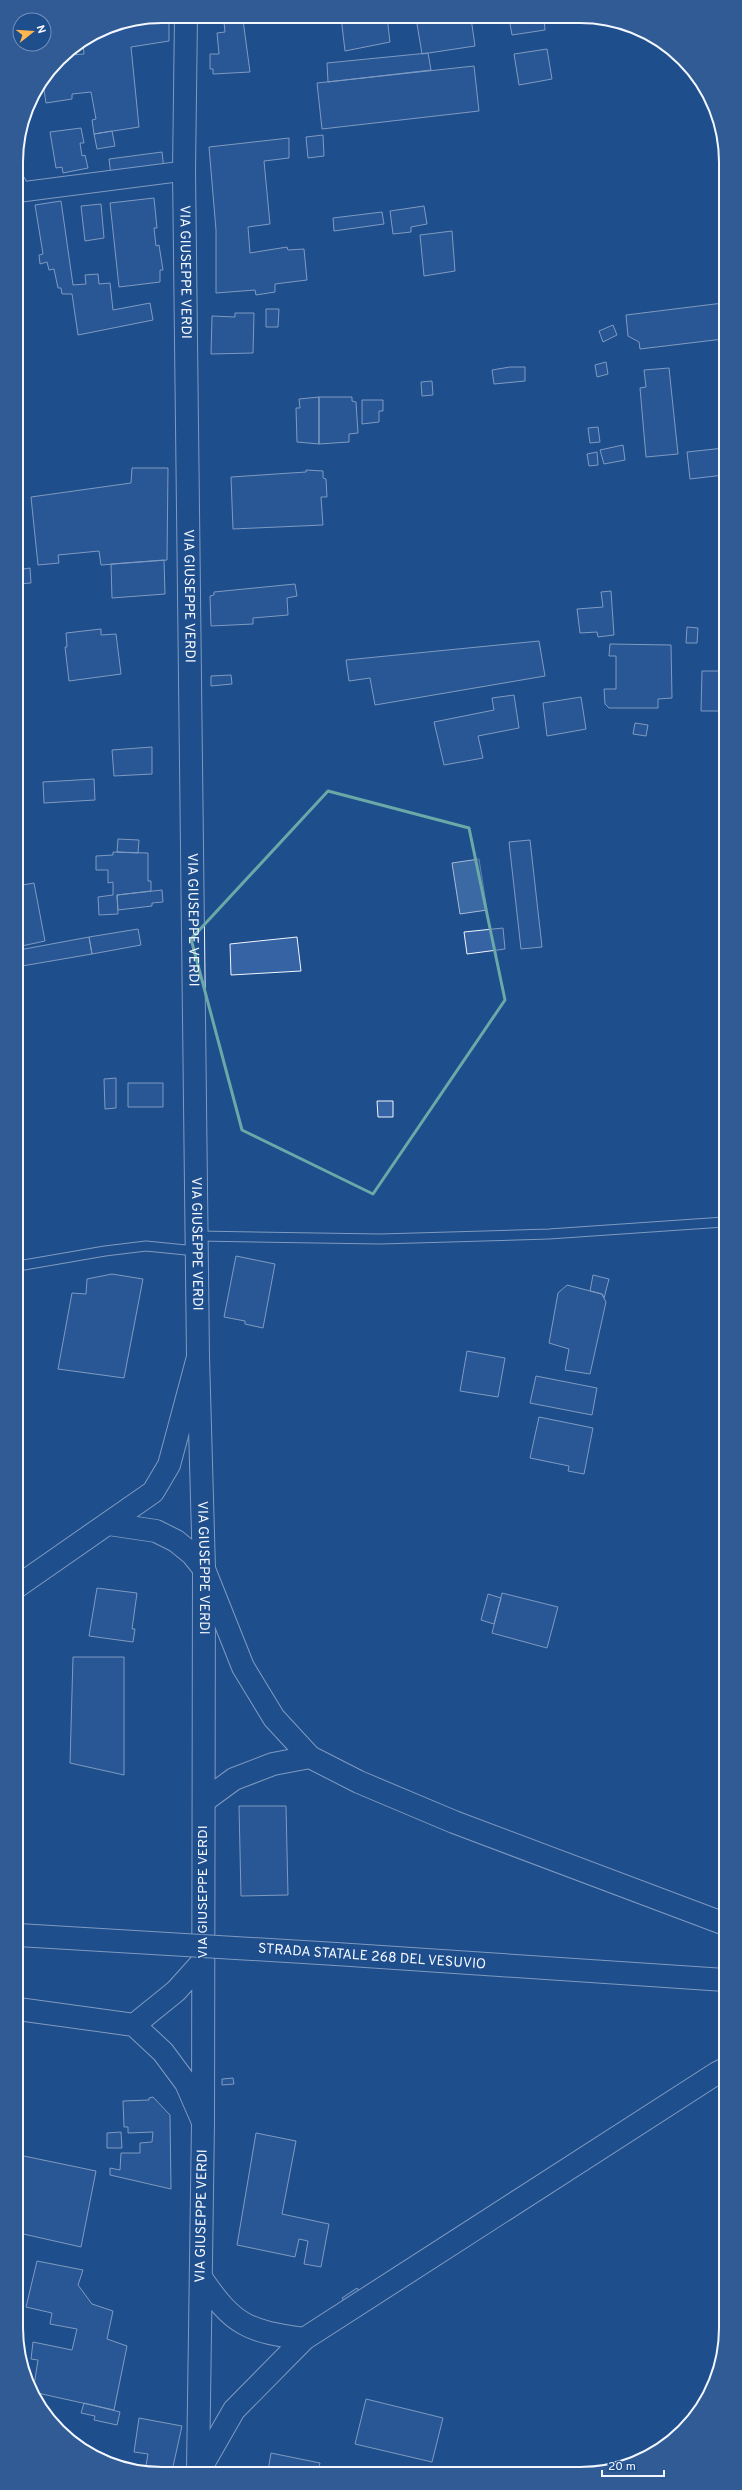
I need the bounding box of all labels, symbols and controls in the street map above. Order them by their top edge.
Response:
north arrow [12,12,52,52]
text: N [33,24,48,35]
street label: VIA GIUSEPPE VERDI [176,205,194,339]
street label: VIA GIUSEPPE VERDI [180,529,198,663]
street label: VIA GIUSEPPE VERDI [184,853,202,987]
street label: VIA GIUSEPPE VERDI [187,1177,206,1311]
street label: VIA GIUSEPPE VERDI [194,1501,213,1635]
street label: VIA GIUSEPPE VERDI [195,1825,212,1959]
street label: STRADA STATALE 268 DEL VESUVIO [257,1941,487,1973]
street label: VIA GIUSEPPE VERDI [192,2149,212,2283]
scale bar [602,2452,664,2478]
text: 20 m [608,2459,636,2475]

